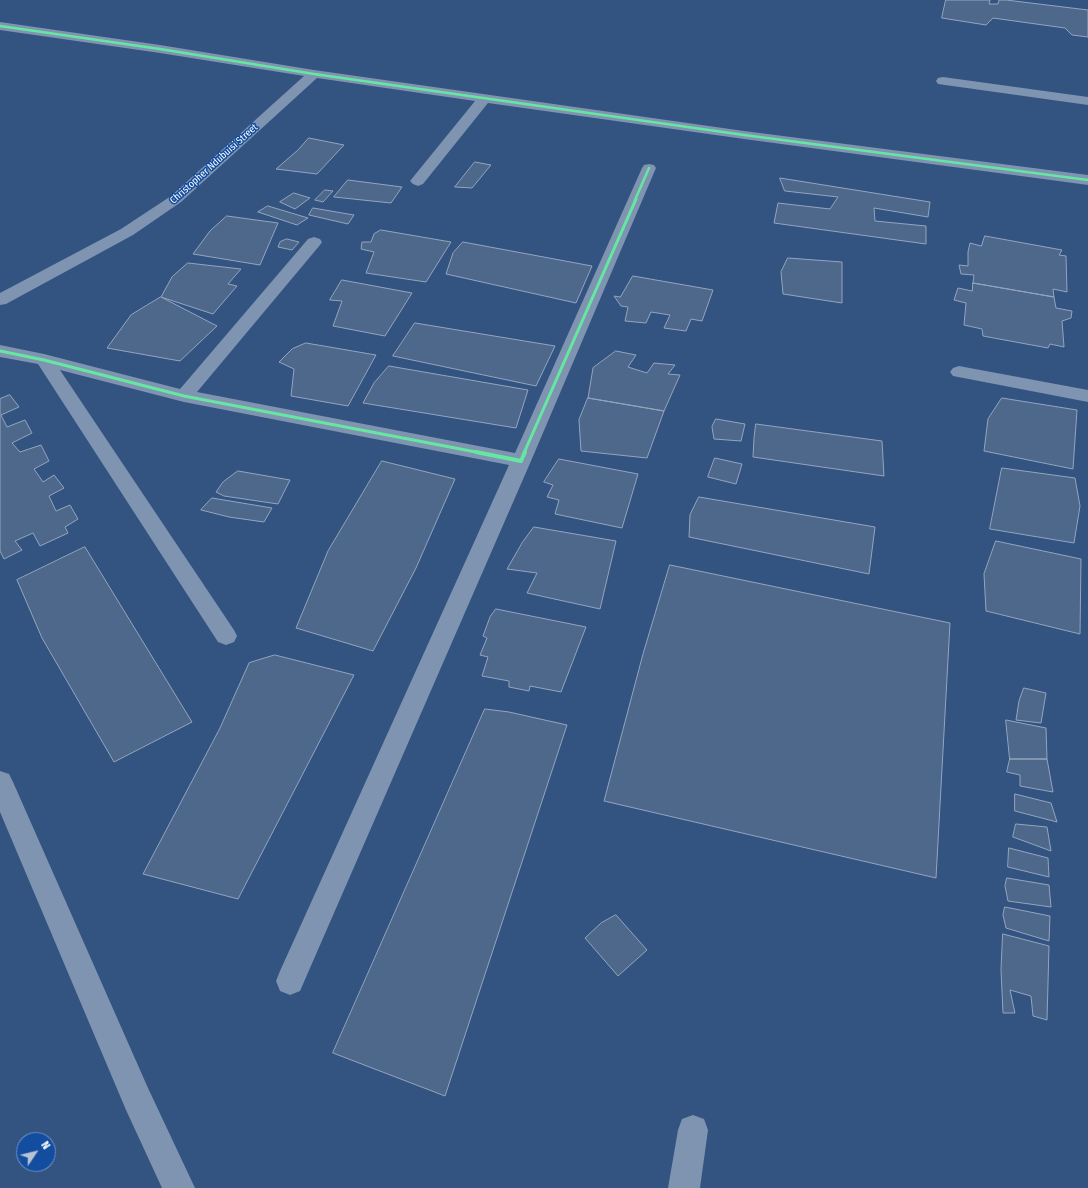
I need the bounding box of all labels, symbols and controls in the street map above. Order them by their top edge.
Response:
street label: Christopher Ndubuisi Street [168,121,260,207]
north arrow [16,1132,56,1172]
text: N [38,1139,53,1152]

